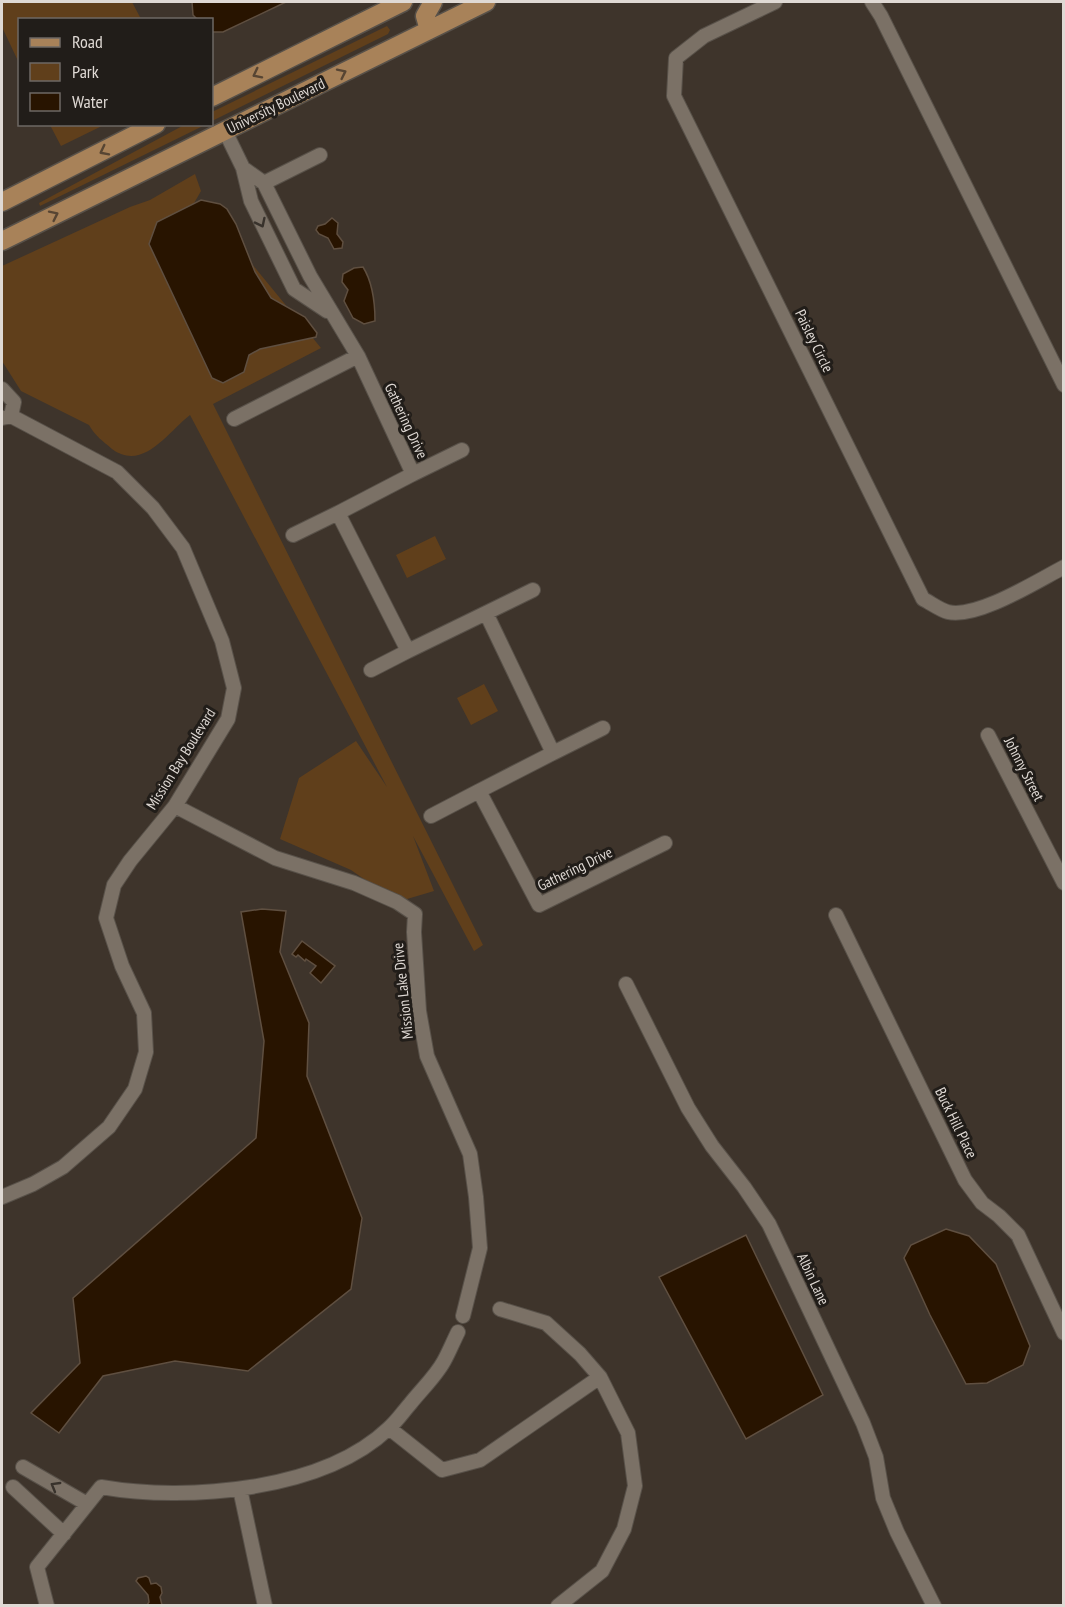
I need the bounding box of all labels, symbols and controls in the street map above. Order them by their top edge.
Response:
legend [18,18,213,126]
text: Road [72,30,103,53]
text: Park [72,60,99,83]
one-way arrow [252,67,263,79]
one-way arrow [335,69,346,80]
street label: University Boulevard [224,74,328,137]
text: Water [72,90,108,113]
one-way arrow [99,143,110,155]
one-way arrow [48,211,59,223]
one-way arrow [254,217,266,228]
street label: Paisley Circle [791,306,838,375]
street label: Gathering Drive [381,380,432,462]
street label: Mission Bay Boulevard [142,705,219,813]
street label: Johnny Street [1000,733,1049,804]
street label: Gathering Drive [534,842,615,895]
street label: Mission Lake Drive [388,942,417,1040]
street label: Buck Hill Place [931,1084,982,1161]
street label: Albin Lane [793,1250,834,1308]
one-way arrow [51,1481,61,1493]

